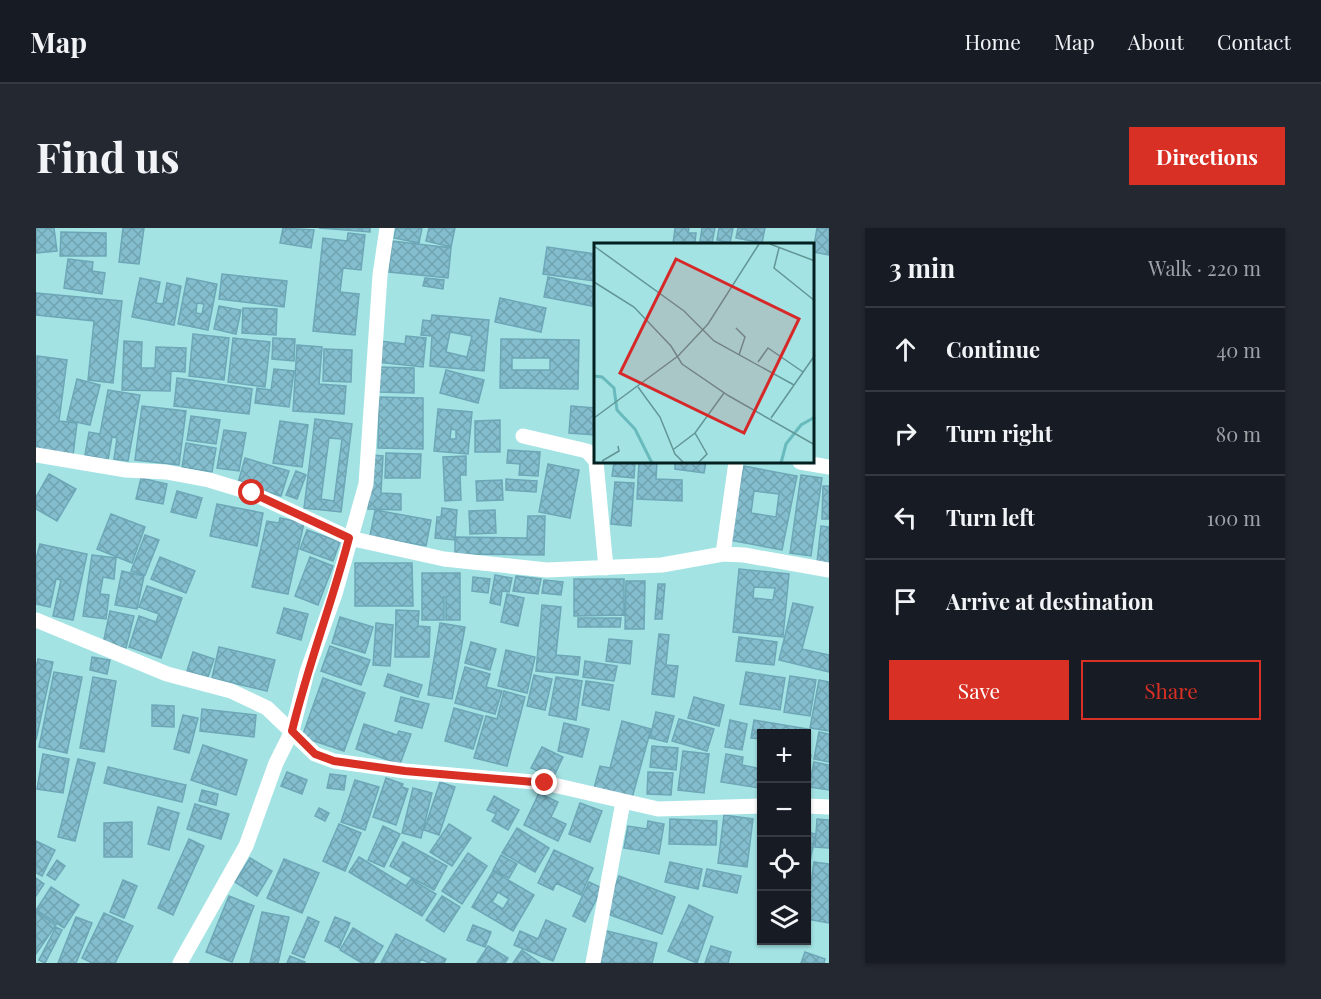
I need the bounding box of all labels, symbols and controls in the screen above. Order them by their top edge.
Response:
text: Map [30,23,87,60]
text: Home [965,27,1021,55]
text: Map [1054,27,1095,55]
text: About [1128,27,1184,55]
text: Contact [1217,27,1291,55]
button: Directions [1129,127,1285,185]
text: Find us [36,128,180,184]
inset map [594,243,814,464]
text: 3 min [889,250,955,285]
text: Walk · 220 m [1148,254,1261,281]
icon: ahead [889,333,922,366]
text: Continue [946,334,1040,364]
text: 40 m [1216,336,1261,363]
icon: right [889,417,922,450]
text: Turn right [946,418,1052,448]
text: 80 m [1216,420,1261,447]
route start [238,479,264,505]
icon: left [889,501,922,534]
text: Turn left [946,502,1035,532]
text: 100 m [1207,504,1261,531]
icon: arrive [889,585,922,618]
text: Arrive at destination [946,586,1154,616]
button: Save [889,660,1069,720]
button: Share [1081,660,1261,720]
map controls [757,729,811,945]
button: + [757,729,811,783]
route end [531,769,557,795]
button: − [757,783,811,837]
button: locate [757,837,811,891]
button: layers [757,891,811,945]

